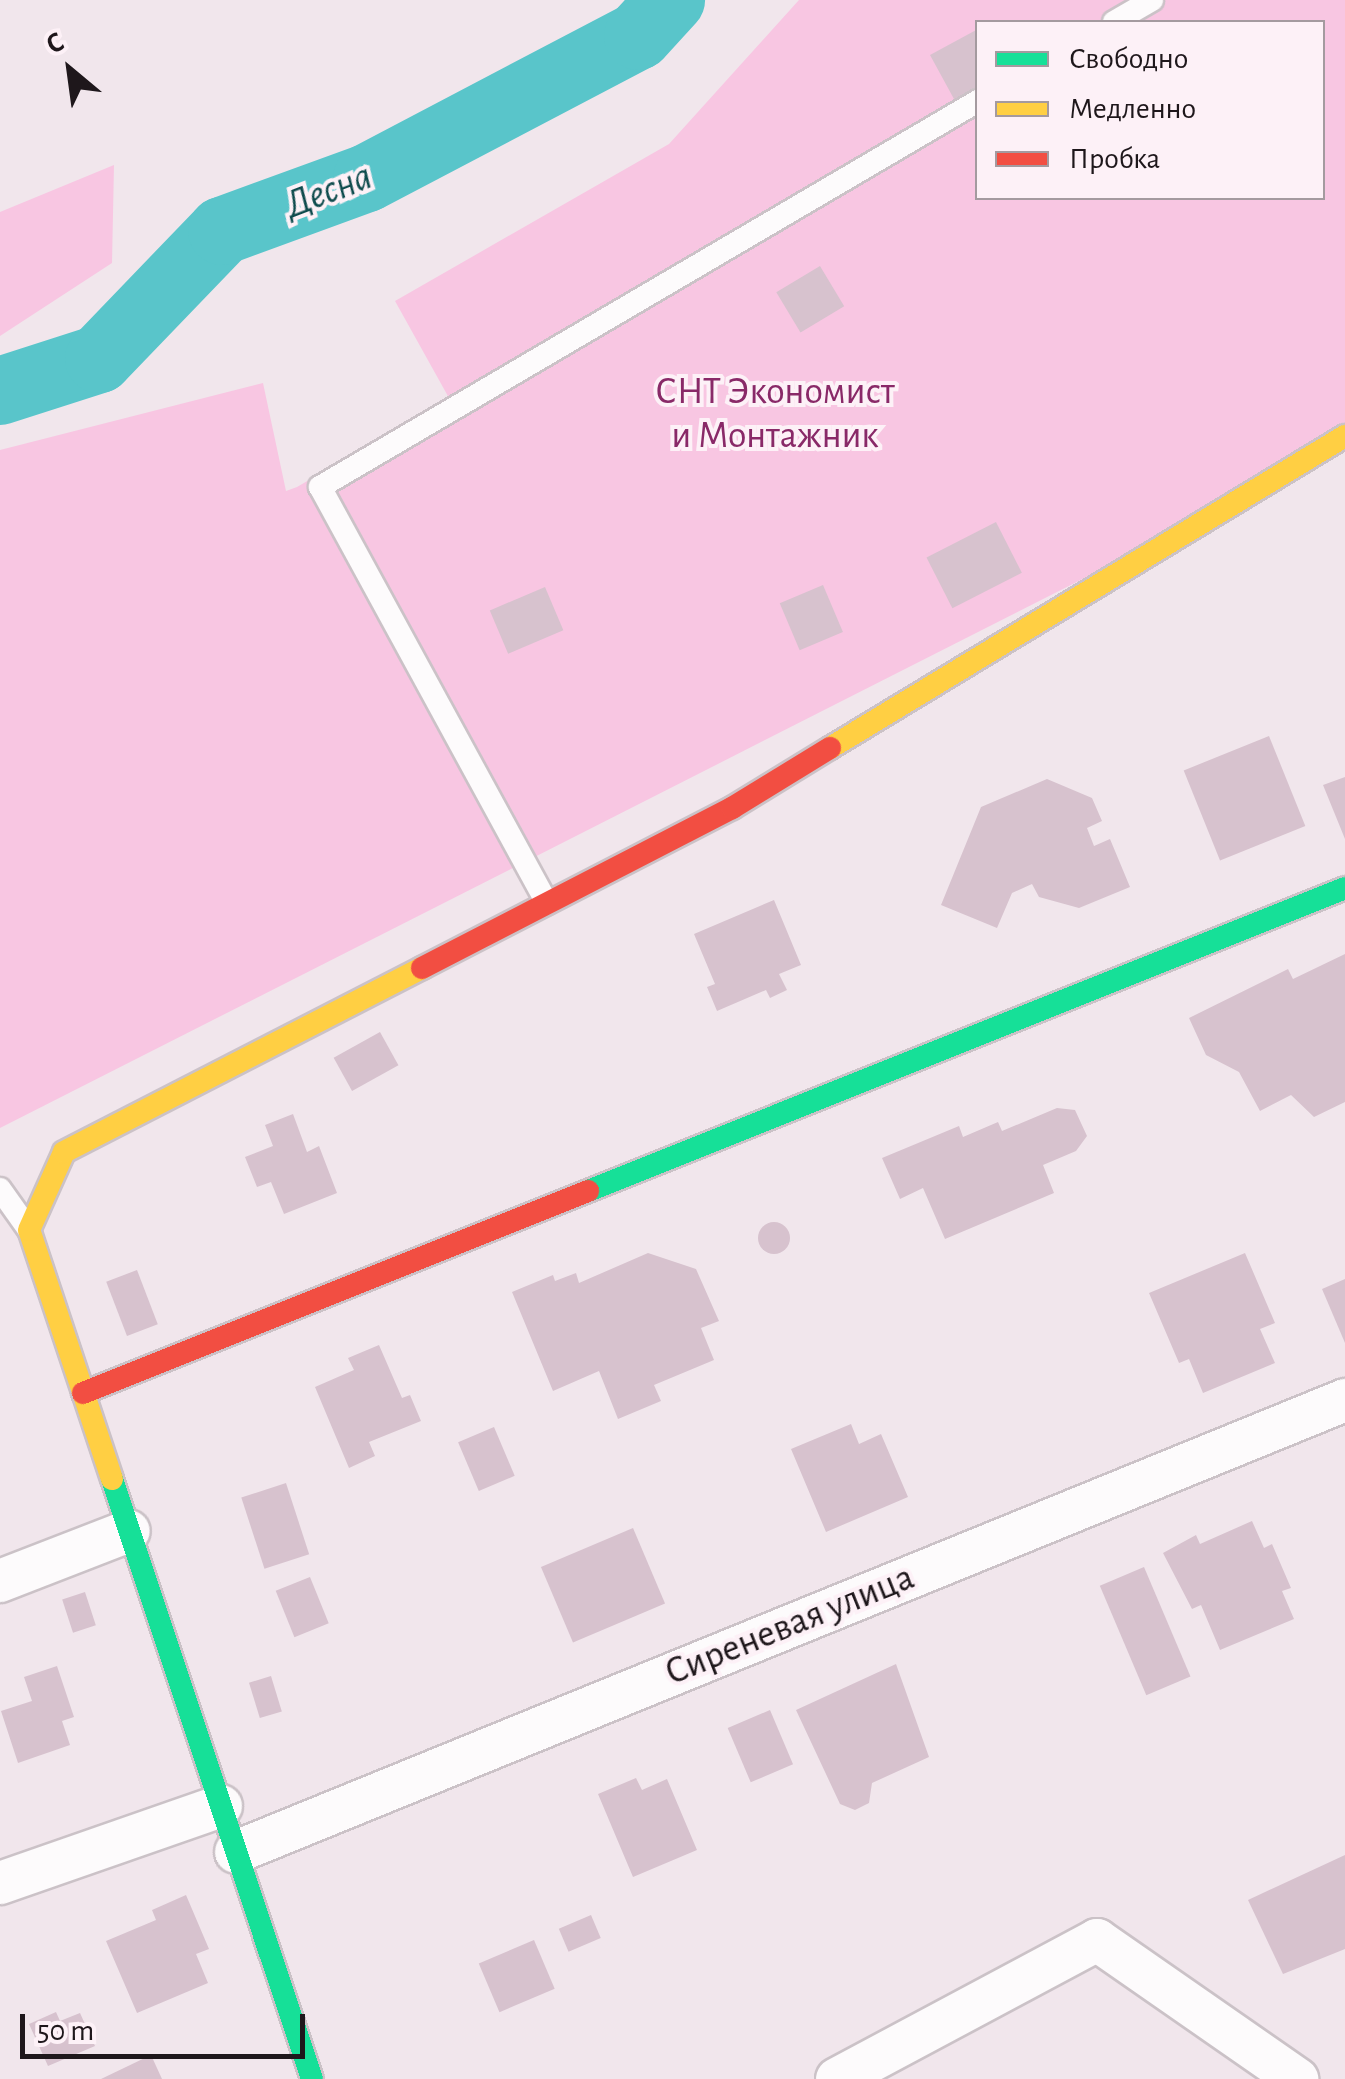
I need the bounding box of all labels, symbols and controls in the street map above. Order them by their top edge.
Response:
north arrow [20,20,120,120]
legend [975,20,1325,200]
text: С [42,28,69,60]
text: Свободно [1069,44,1188,74]
text: Медленно [1069,94,1196,124]
text: Пробка [1069,144,1160,174]
water label: Десна [277,152,379,230]
park label: СНТ Экономист и Монтажник [655,370,895,459]
street label: Сиреневая улица [659,1555,921,1697]
scale bar [25,1994,310,2056]
text: 50 m [37,2016,94,2046]

